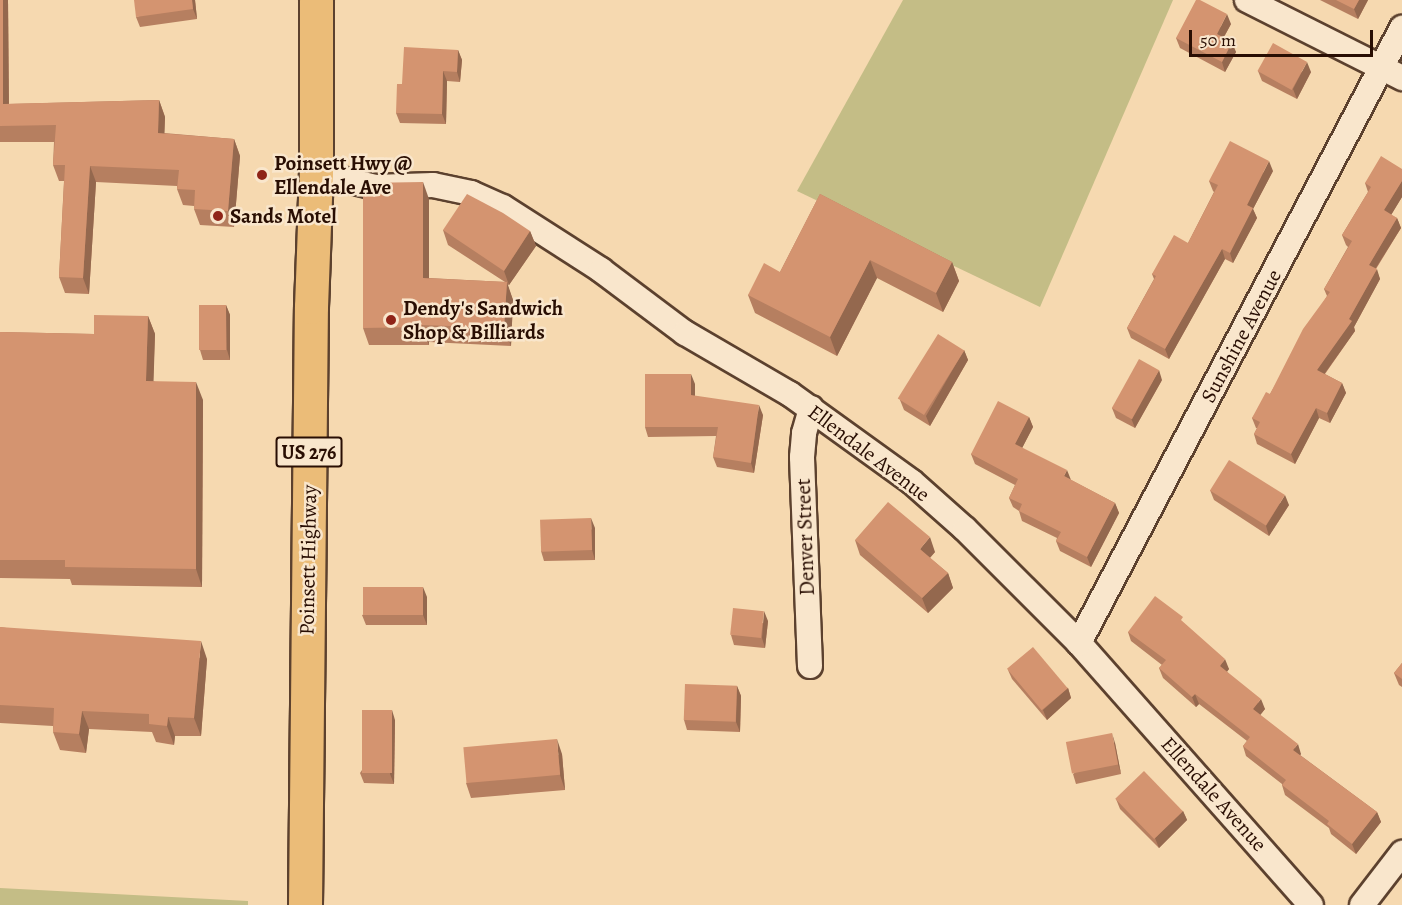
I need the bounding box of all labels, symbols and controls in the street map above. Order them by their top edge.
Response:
scale bar [1192,18,1376,56]
text: 50 m [1200,28,1236,52]
place label: Poinsett Hwy @ Ellendale Ave [274,150,412,200]
marker: Poinsett Hwy @ Ellendale Ave [255,168,269,182]
place label: Sands Motel [230,203,337,229]
marker: Sands Motel [211,209,225,223]
street label: Sunshine Avenue [1195,265,1287,407]
place label: Dendy's Sandwich Shop & Billiards [403,295,563,345]
marker: Dendy's Sandwich Shop & Billiards [384,313,398,327]
street label: Ellendale Avenue [803,399,935,507]
road number: US 276 [274,435,344,469]
street label: Denver Street [790,478,820,596]
street label: Poinsett Highway [294,485,322,635]
street label: Ellendale Avenue [1156,731,1272,857]

